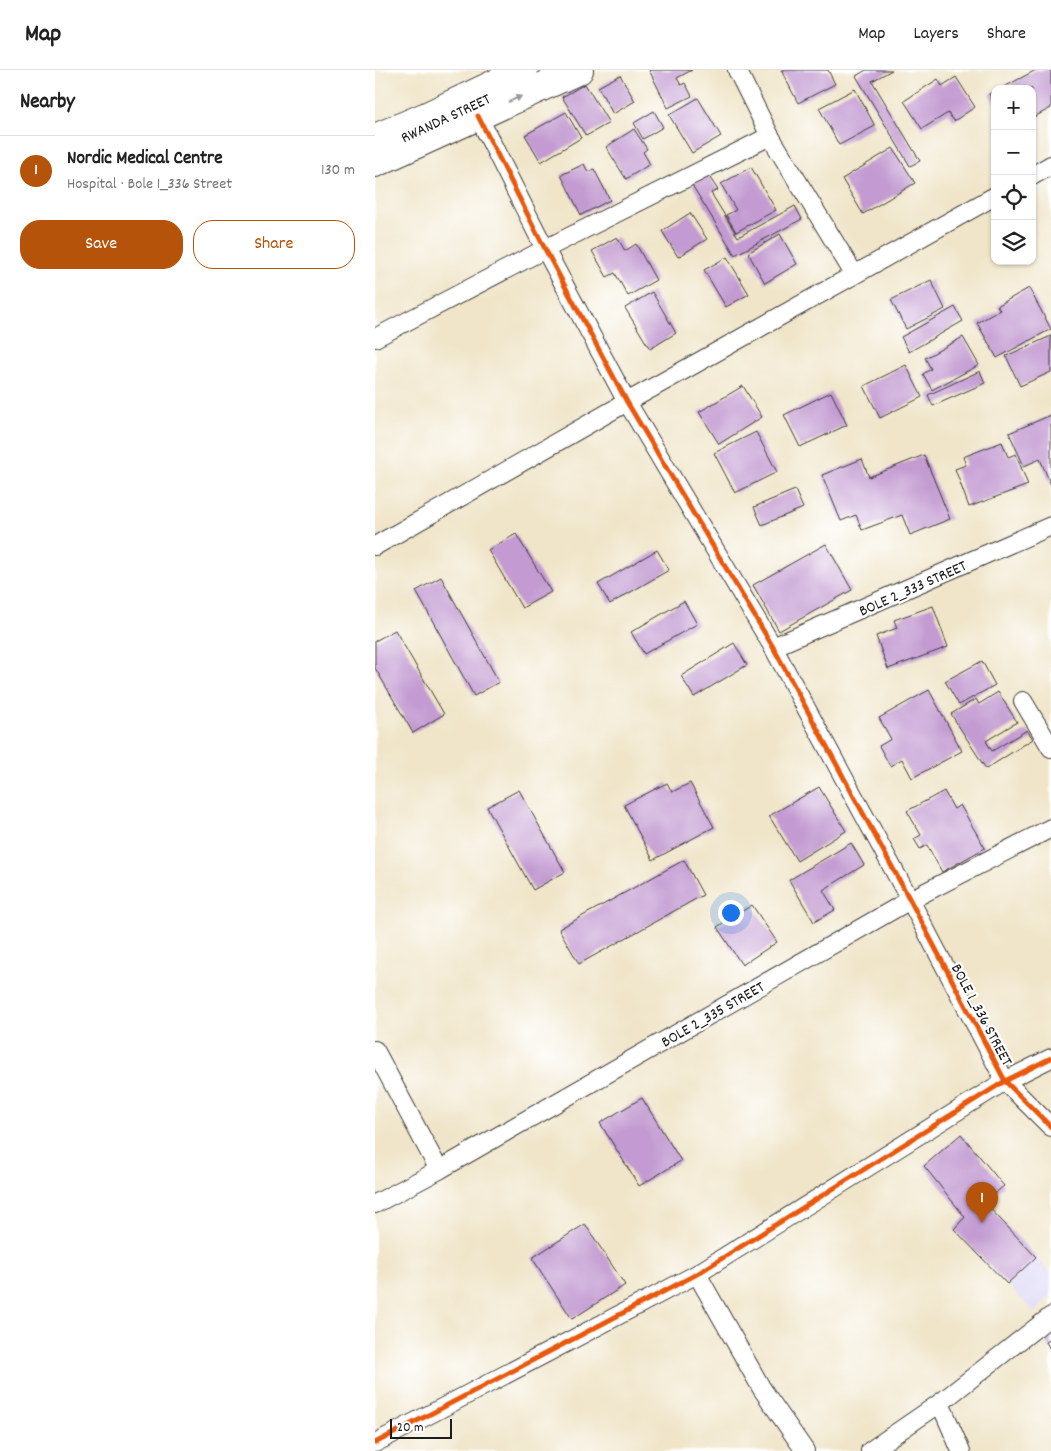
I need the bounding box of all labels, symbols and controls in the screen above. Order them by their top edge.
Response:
text: Map [25,18,61,52]
text: Map [858,22,885,47]
text: Layers [913,22,959,47]
text: Share [987,22,1026,47]
map controls [991,85,1036,265]
button: + [991,85,1036,130]
text: Nearby [20,88,75,118]
street label: RWANDA STREET [397,88,495,150]
one-way arrow [508,95,522,103]
button: − [991,130,1036,175]
text: Nordic Medical Centre [67,146,223,173]
text: 1 [34,159,38,182]
text: 130 m [321,159,355,182]
text: Hospital · Bole 1_336 Street [67,173,232,196]
button: locate [991,175,1036,220]
button: Save [20,220,183,269]
button: Share [193,220,355,269]
button: layers [991,220,1036,265]
street label: BOLE 2_333 STREET [856,555,971,623]
your location [718,900,744,926]
street label: BOLE 1_336 STREET [944,960,1018,1071]
street label: BOLE 2_335 STREET [657,976,770,1054]
pin: 1 [966,1182,998,1223]
scale bar [390,1416,453,1439]
text: 20 m [397,1418,424,1438]

